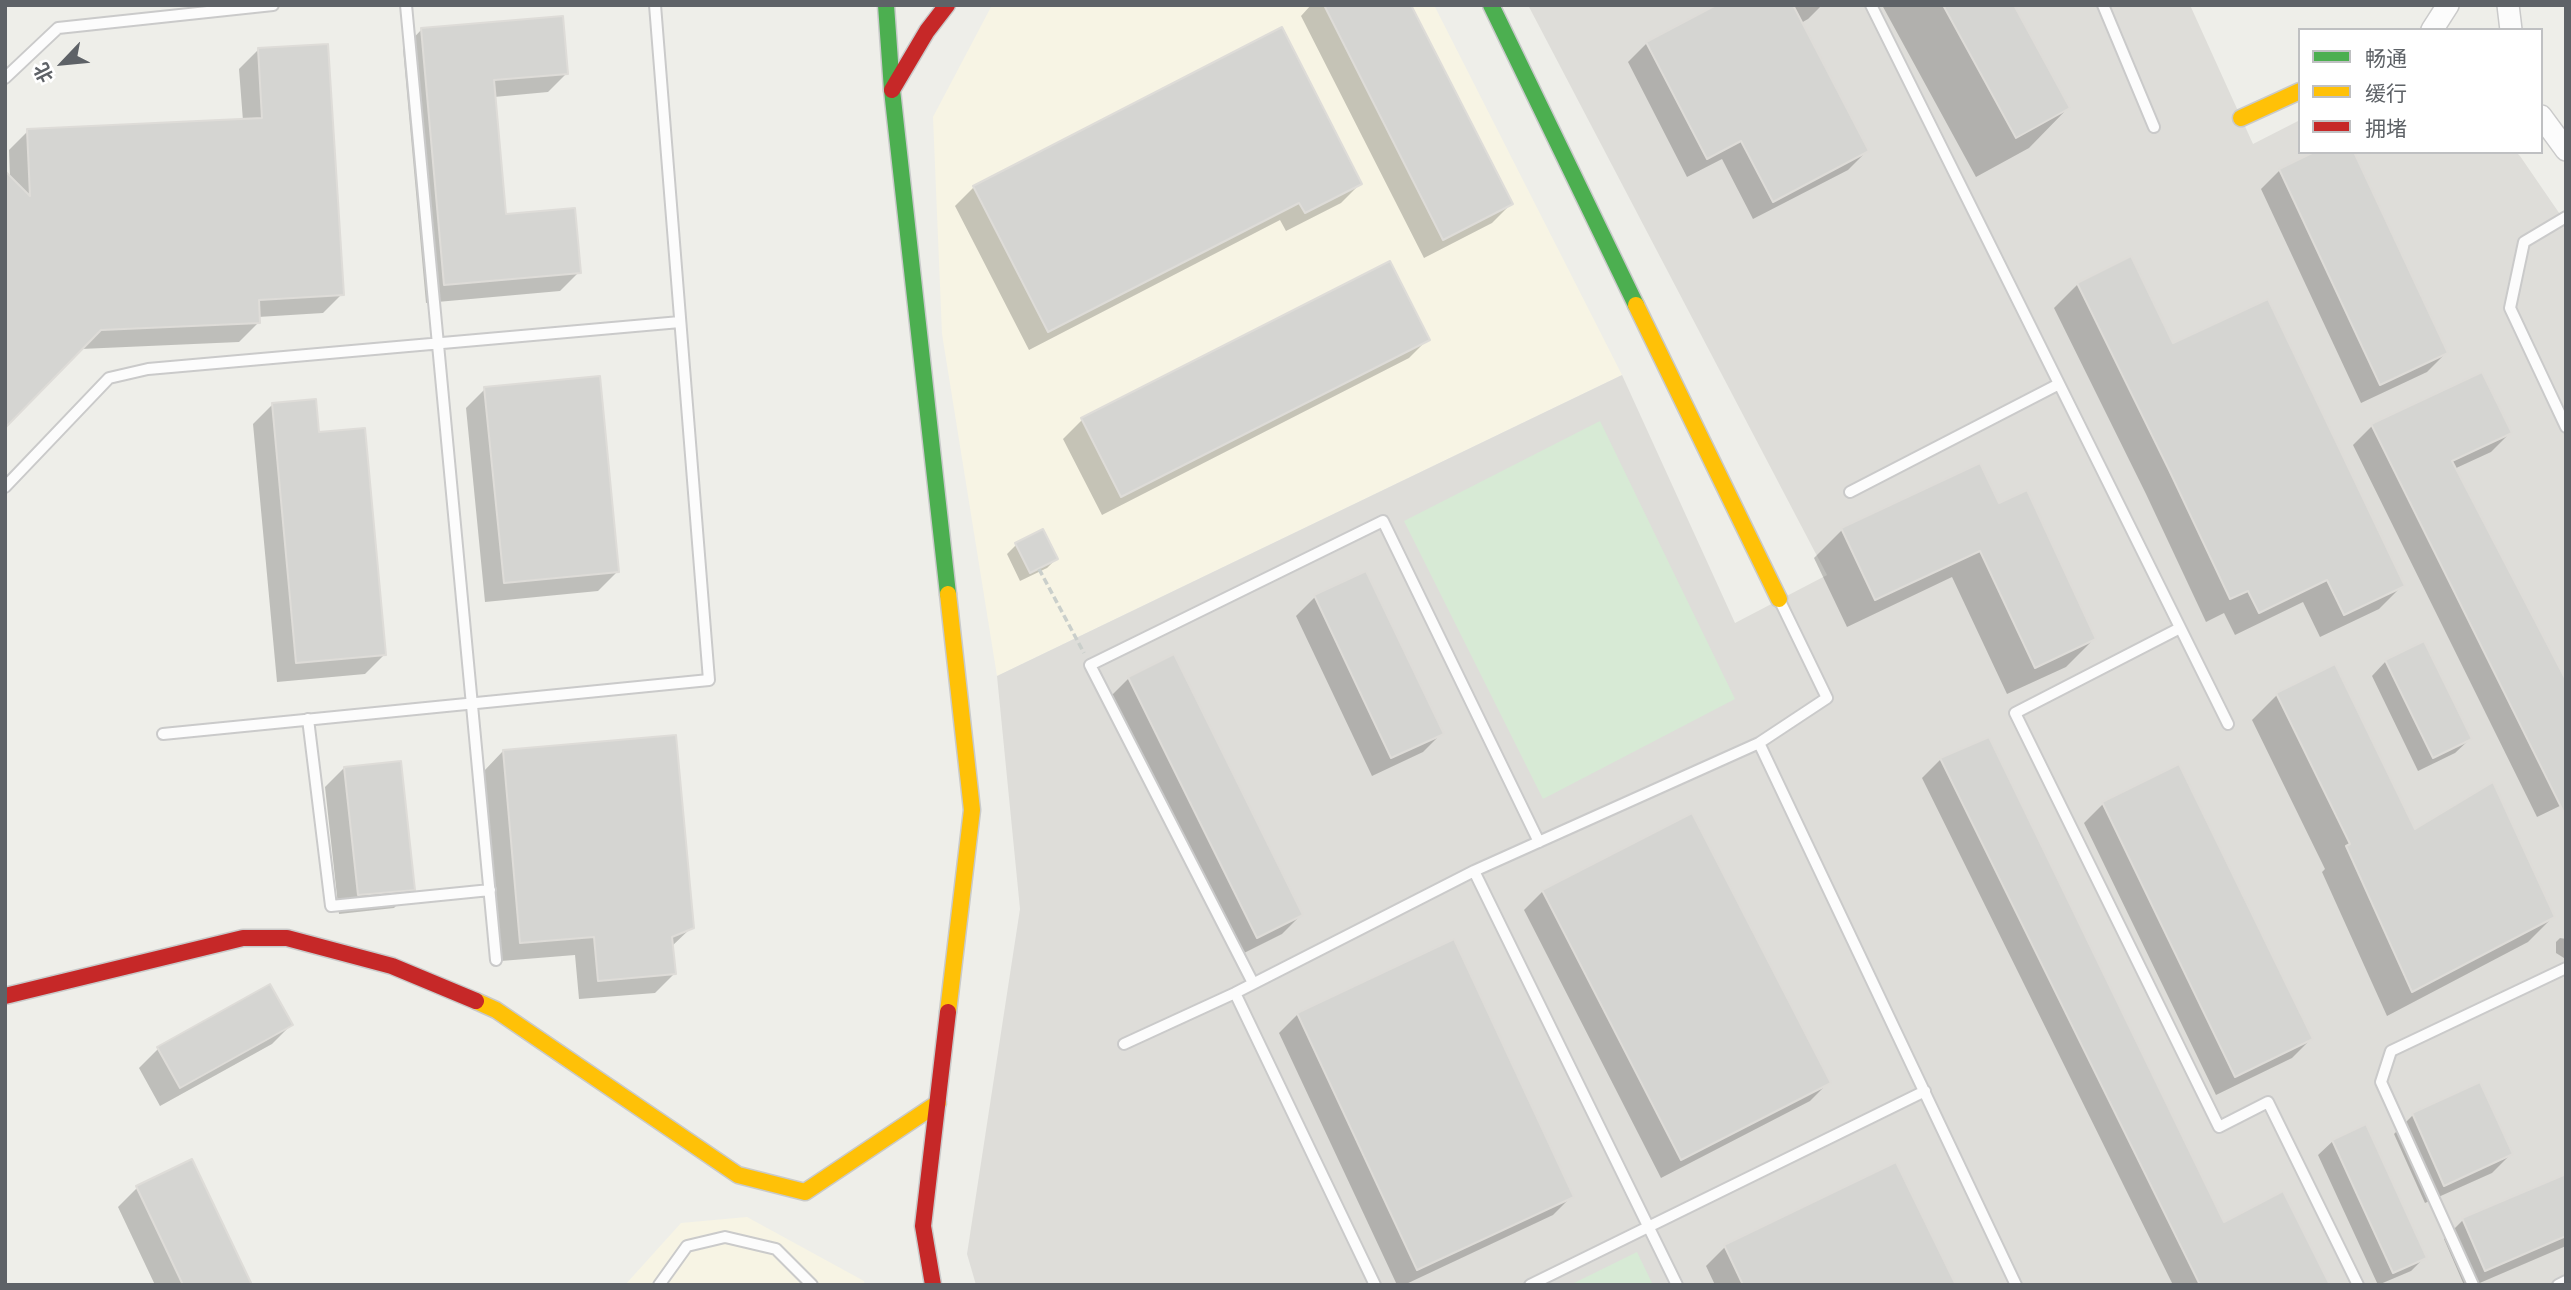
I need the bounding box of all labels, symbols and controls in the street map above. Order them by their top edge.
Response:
north arrow [28,28,98,98]
legend [2298,28,2543,154]
text: 畅通 [2365,47,2407,70]
text: 北 [30,59,57,86]
text: 缓行 [2365,82,2407,105]
text: 拥堵 [2365,117,2407,140]

